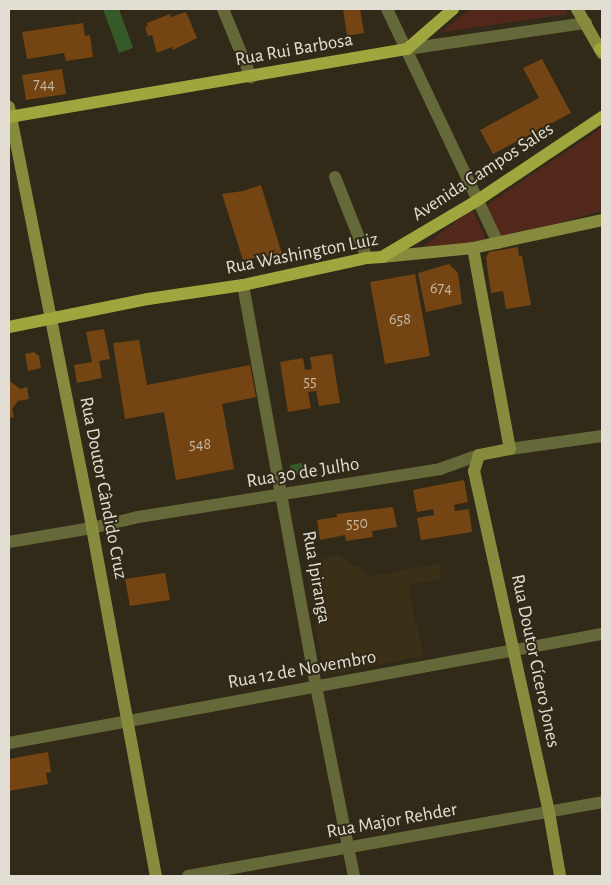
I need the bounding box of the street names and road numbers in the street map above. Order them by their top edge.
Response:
street label: Rua Rui Barbosa [233,28,355,72]
street label: Avenida Campos Sales [408,118,558,226]
street label: Rua Washington Luiz [224,228,380,280]
street label: Rua Doutor Cândido Cruz [74,395,132,581]
street label: Rua 30 de Julho [245,453,361,493]
street label: Rua Ipiranga [297,529,335,625]
street label: Rua Doutor Cícero Jones [505,572,565,750]
street label: Rua 12 de Novembro [226,646,378,694]
street label: Rua Major Rehder [325,798,459,844]

